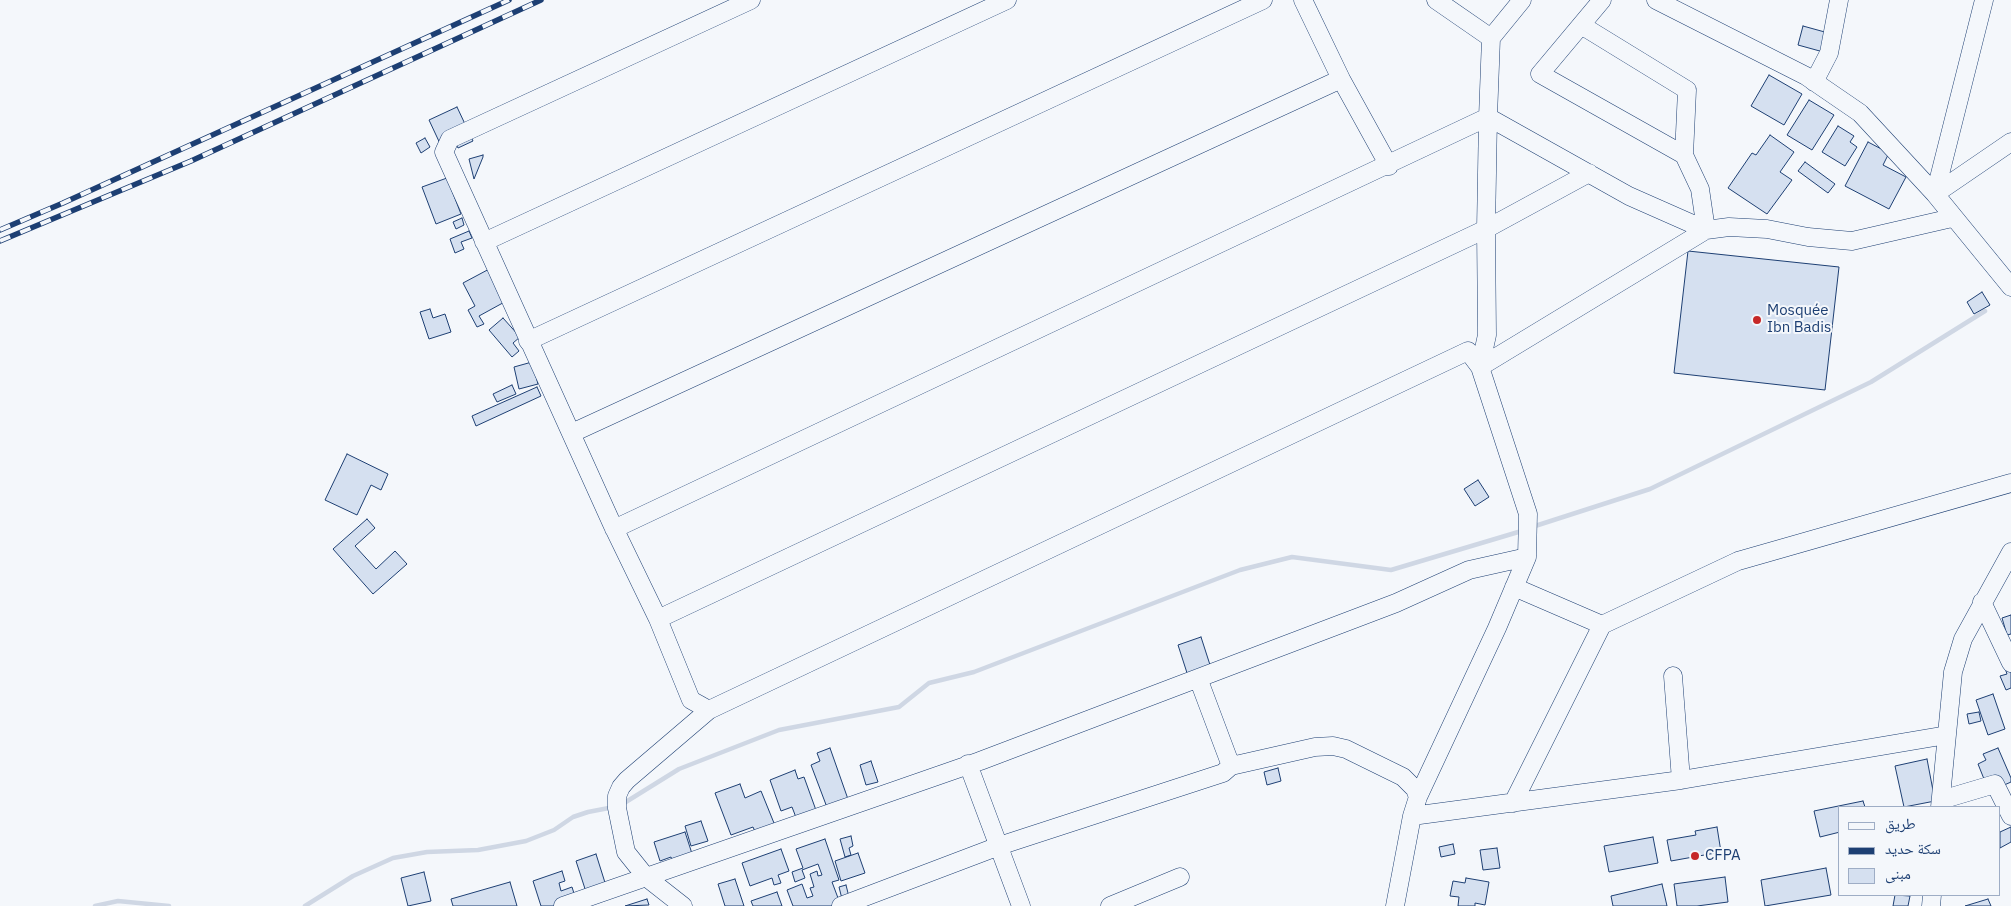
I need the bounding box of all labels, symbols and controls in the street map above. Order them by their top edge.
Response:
place label: Mosquée Ibn Badis [1767,302,1831,337]
marker: Mosquée Ibn Badis [1751,314,1763,326]
legend [1838,806,2001,896]
text: طريق [1885,814,1916,833]
text: سكة حديد [1885,839,1941,858]
place label: CFPA [1705,847,1741,865]
marker: CFPA [1689,850,1701,862]
text: مبنى [1885,864,1911,883]

